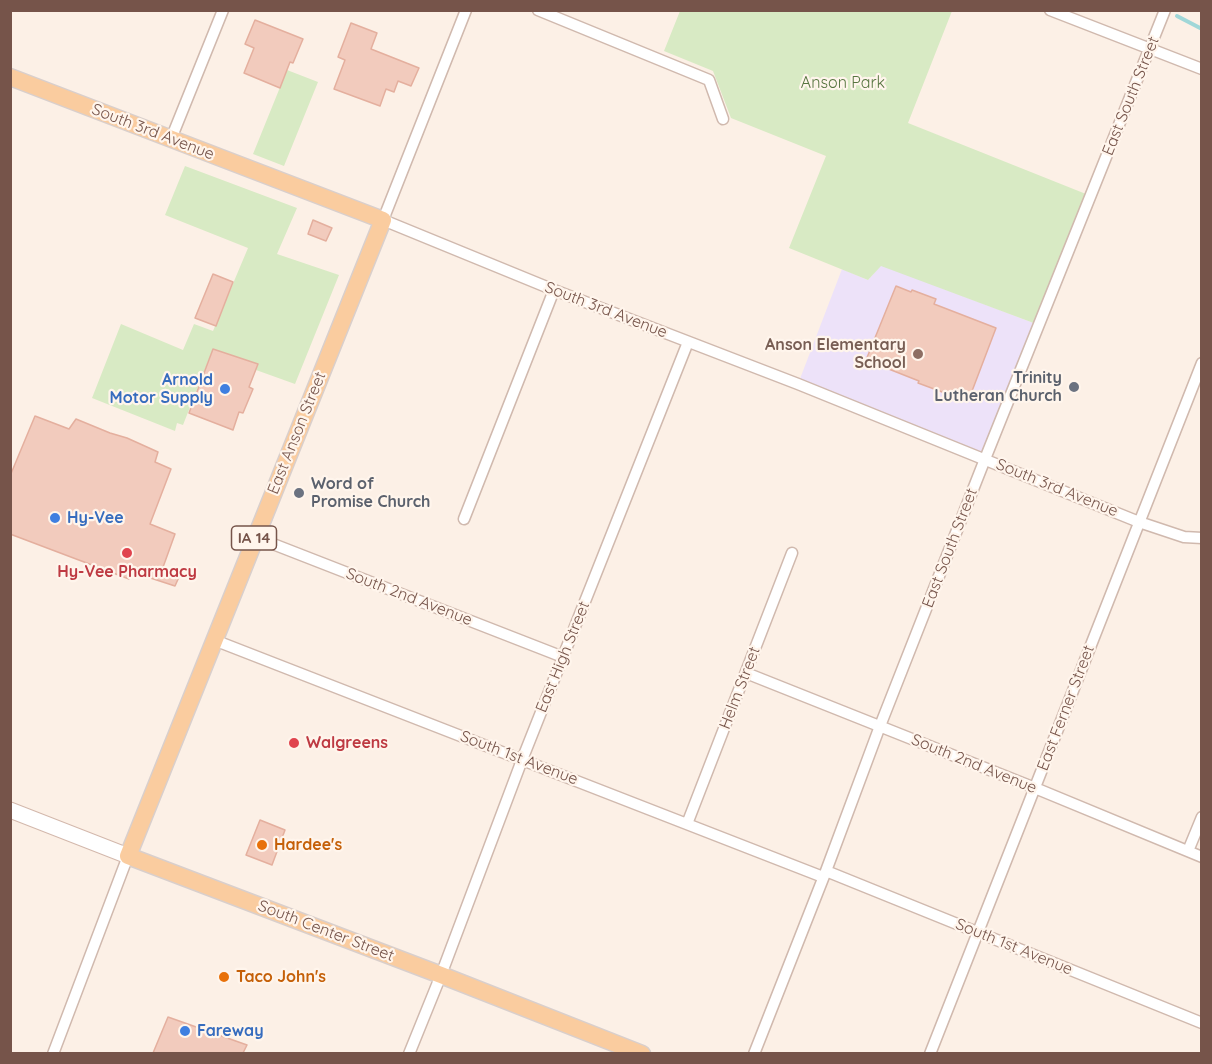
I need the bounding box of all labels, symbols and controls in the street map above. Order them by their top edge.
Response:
street label: East South Street [1098,34,1164,158]
park label: Anson Park [801,73,885,93]
street label: South 3rd Avenue [89,100,217,164]
street label: South 3rd Avenue [542,278,670,342]
place label: Anson Elementary School [765,335,906,373]
marker: Anson Elementary School [911,347,925,361]
place label: Trinity Lutheran Church [934,368,1062,406]
street label: East Anson Street [264,369,330,497]
place label: Arnold Motor Supply [110,370,213,408]
marker: Trinity Lutheran Church [1067,380,1081,394]
marker: Arnold Motor Supply [218,382,232,396]
street label: South 3rd Avenue [993,455,1121,521]
place label: Word of Promise Church [311,474,430,512]
marker: Word of Promise Church [292,486,306,500]
street label: East South Street [918,486,982,610]
place label: Hy-Vee [67,508,124,528]
marker: Hy-Vee [48,511,62,525]
road number: IA 14 [232,526,276,550]
marker: Hy-Vee Pharmacy [120,546,134,560]
place label: Hy-Vee Pharmacy [57,562,197,582]
street label: South 2nd Avenue [343,564,475,630]
street label: East High Street [532,599,594,715]
street label: East Ferner Street [1033,643,1099,773]
street label: Helm Street [715,644,765,732]
street label: South 1st Avenue [457,727,581,789]
street label: South 2nd Avenue [908,730,1040,798]
place label: Walgreens [306,733,388,753]
marker: Walgreens [287,736,301,750]
place label: Hardee's [274,835,342,855]
marker: Hardee's [255,838,269,852]
street label: South Center Street [255,896,397,966]
street label: South 1st Avenue [953,915,1075,979]
place label: Taco John's [236,967,326,987]
marker: Taco John's [217,970,231,984]
place label: Fareway [197,1021,264,1041]
marker: Fareway [178,1024,192,1038]

